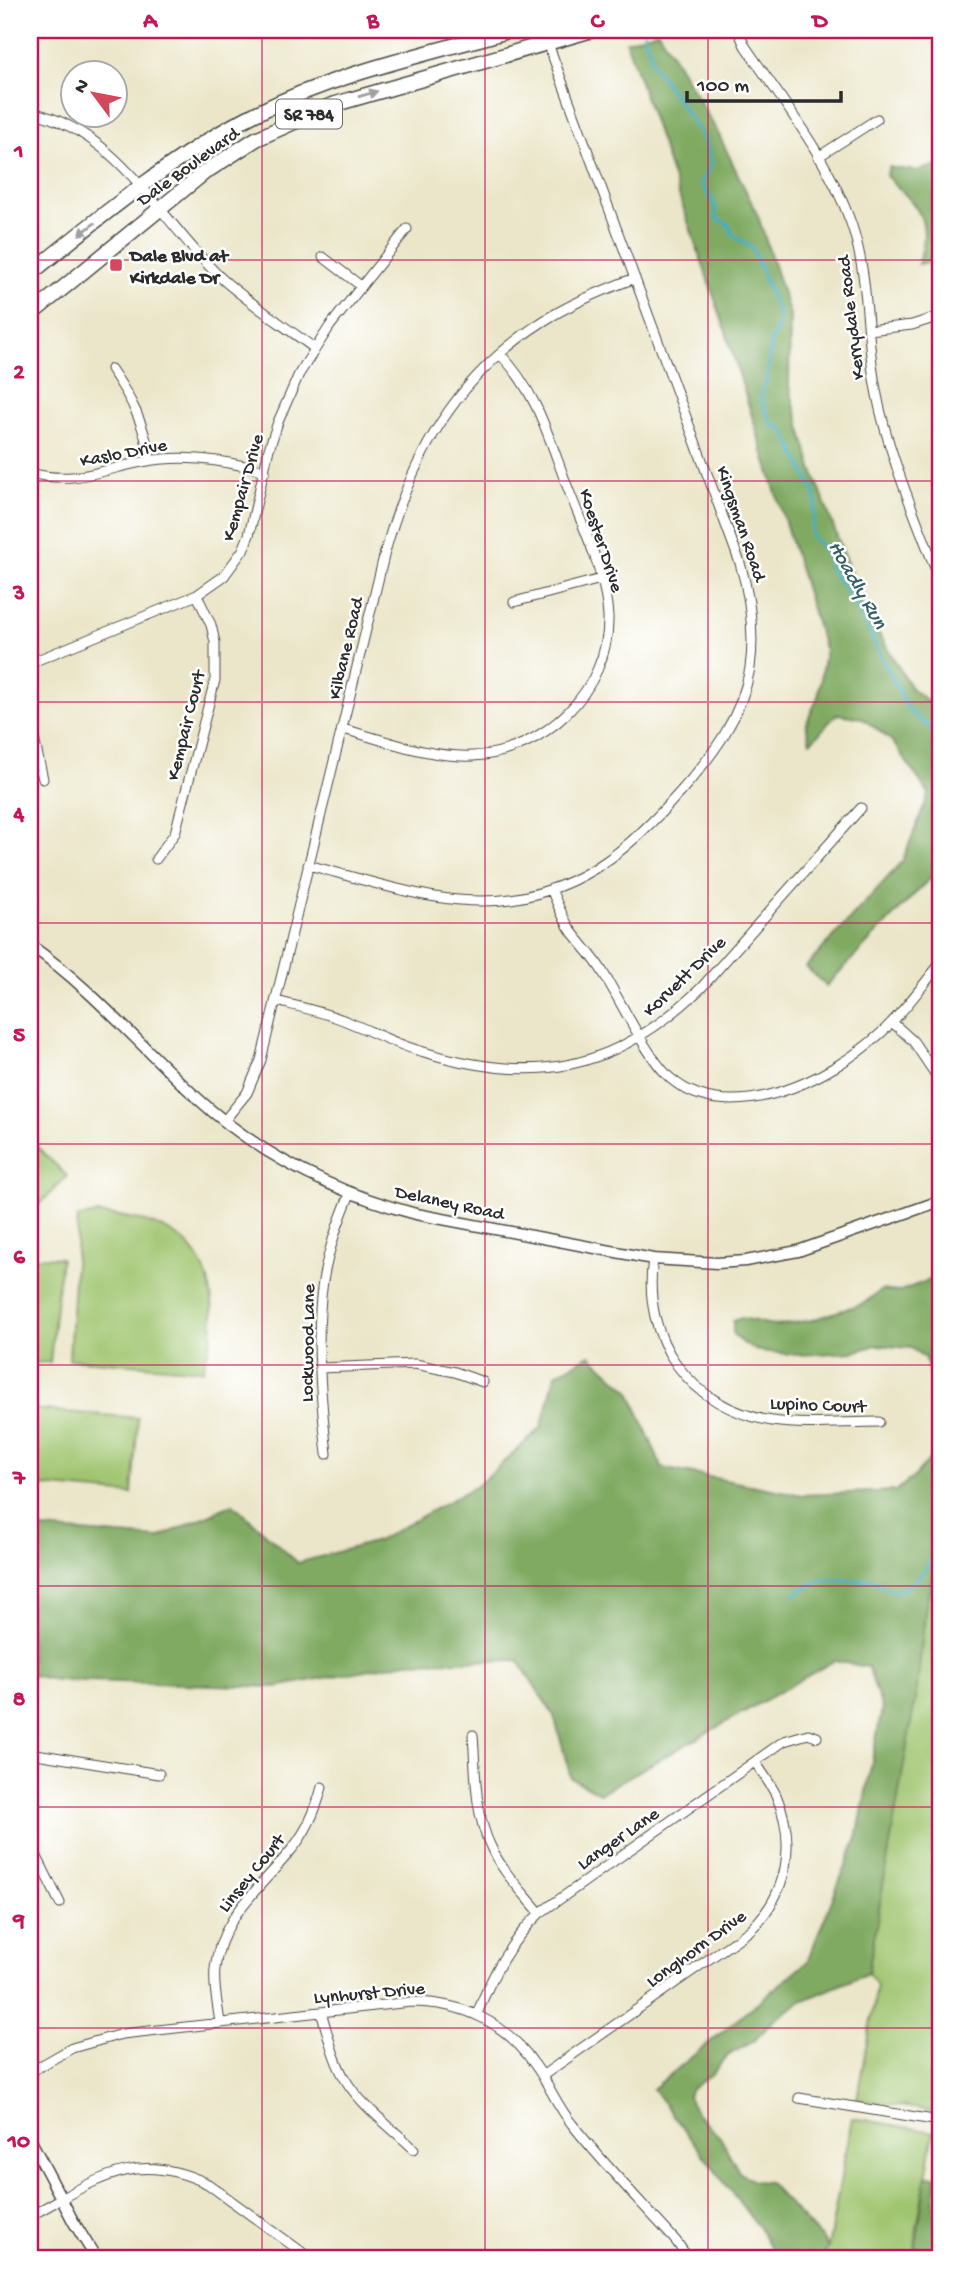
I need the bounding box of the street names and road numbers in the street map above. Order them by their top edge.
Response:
road number: SR 784 [276,100,342,128]
street label: Dale Boulevard [132,122,246,214]
street label: Kerrydale Road [833,252,871,381]
street label: Kempair Drive [218,432,271,544]
street label: Kaslo Drive [78,435,169,474]
street label: Kingsman Road [709,463,771,587]
street label: Koester Drive [572,486,627,596]
street label: Kilbane Road [324,594,371,702]
street label: Kempair Court [163,666,213,783]
street label: Korvett Drive [639,932,732,1023]
street label: Delaney Road [391,1181,508,1228]
street label: Lockwood Lane [297,1284,322,1402]
street label: Lupino Court [769,1393,869,1420]
street label: Langer Lane [574,1803,665,1876]
street label: Linsey Court [214,1829,293,1918]
street label: Longhorn Drive [642,1906,752,1994]
street label: Lynhurst Drive [313,1978,426,2011]

